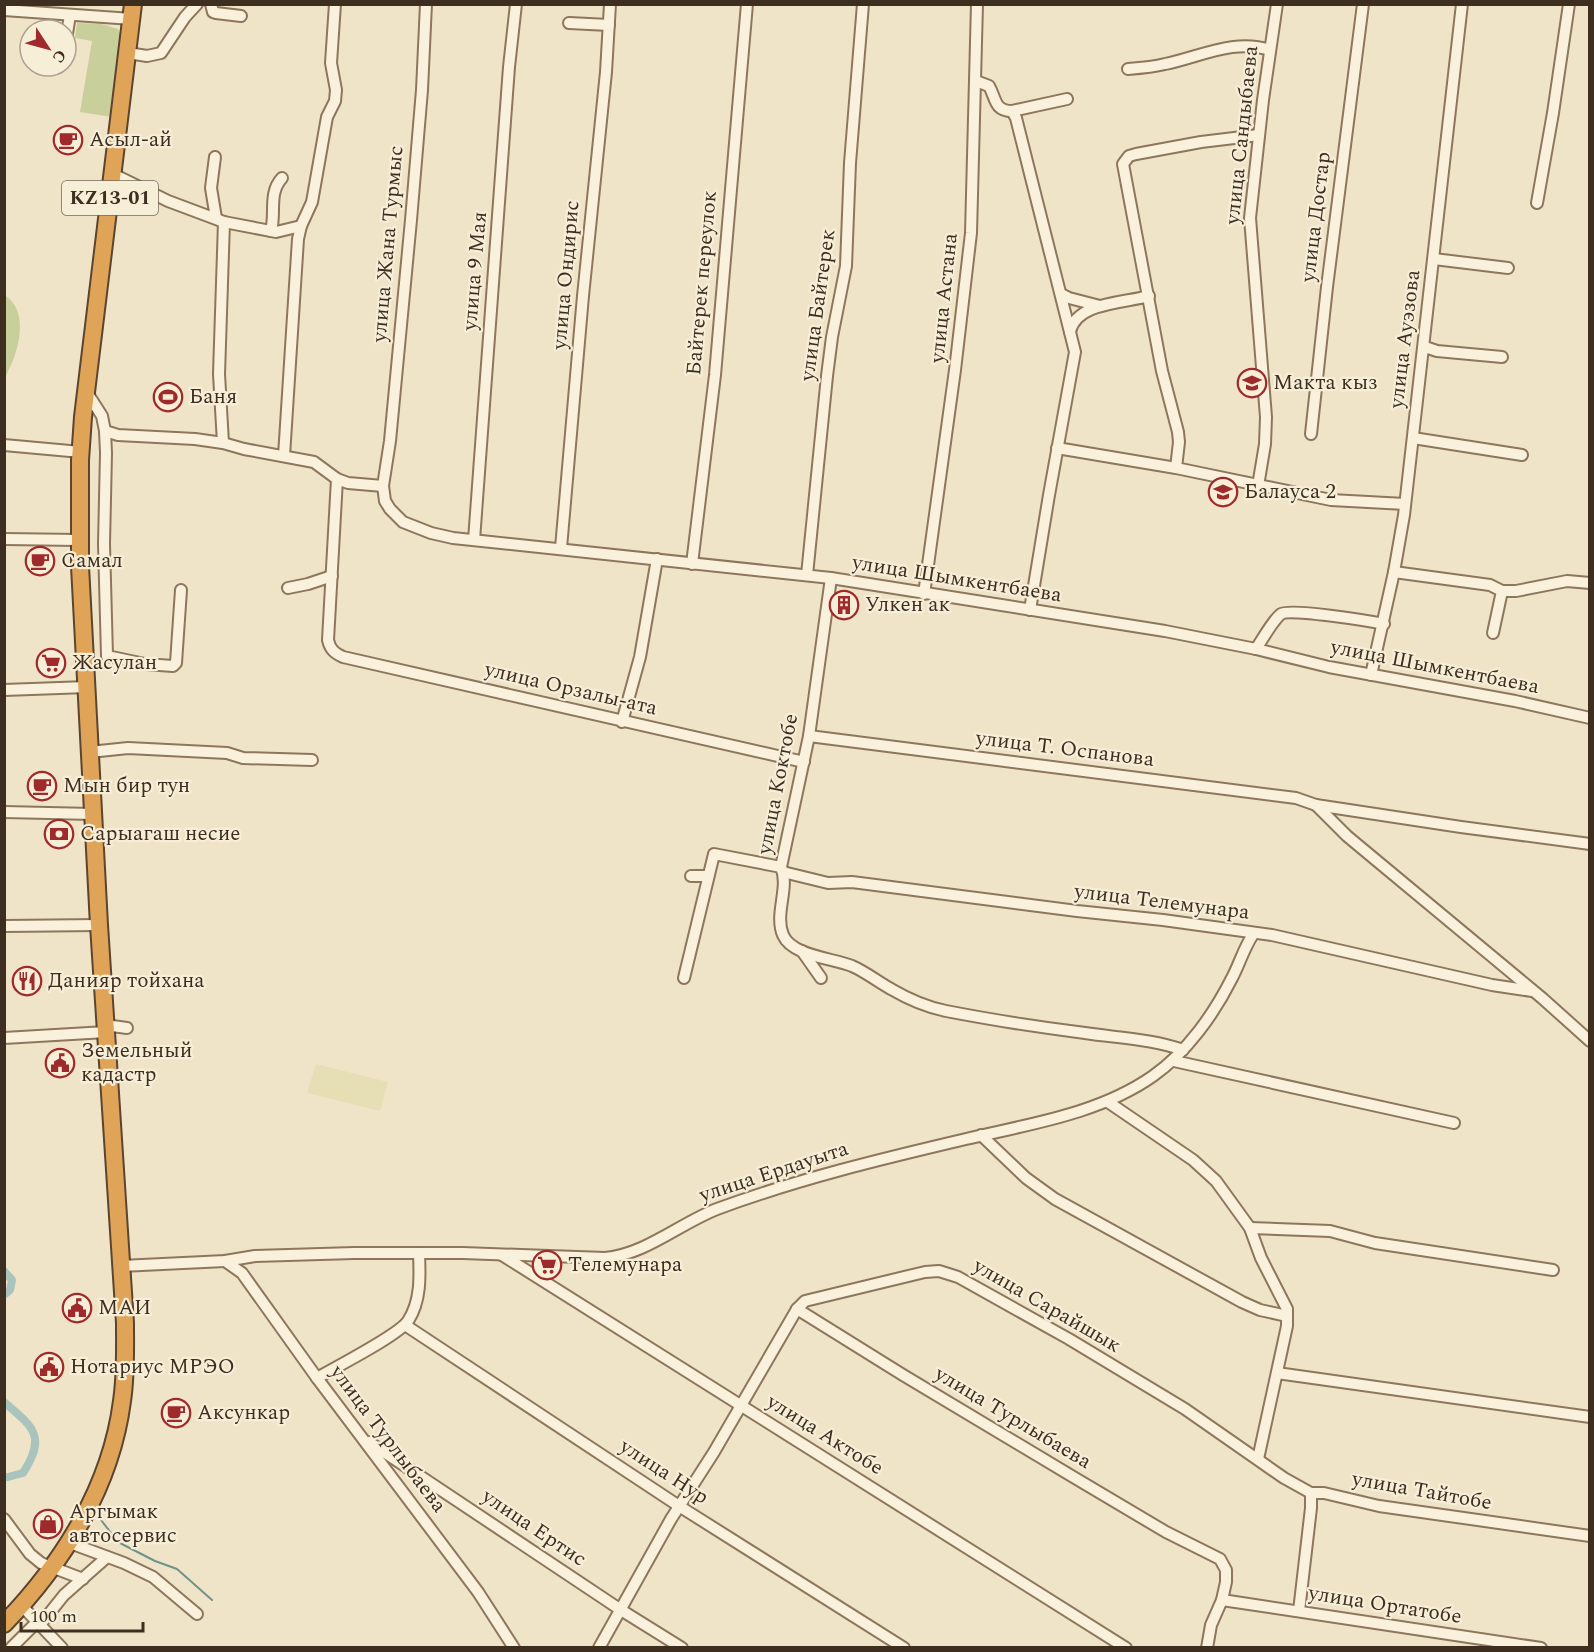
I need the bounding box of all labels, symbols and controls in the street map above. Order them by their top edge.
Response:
north arrow [18,18,78,78]
street label: улица Сандыбаева [1217,43,1267,227]
text: С [46,45,72,68]
cafe icon: Асыл-ай [52,124,84,156]
place label: Асыл-ай [89,124,172,156]
street label: улица Жана Турмыс [363,144,413,345]
street label: улица Достар [1292,150,1340,285]
road number: KZ13-01 [62,181,158,215]
street label: Байтерек переулок [678,189,726,377]
street label: улица Ондирис [543,199,588,352]
street label: улица 9 Мая [454,210,496,333]
street label: улица Байтерек [791,227,845,384]
street label: улица Астана [921,231,967,366]
street label: улица Ауэзова [1380,267,1429,411]
school or university icon: Макта кыз [1236,367,1268,399]
place label: Макта кыз [1273,367,1378,399]
sports icon: Баня [152,381,184,413]
place label: Баня [189,381,237,413]
school or university icon: Балауса 2 [1207,476,1239,508]
place label: Балауса 2 [1244,476,1336,508]
cafe icon: Самал [24,545,56,577]
place label: Самал [61,545,123,577]
street label: улица Шымкентбаева [849,546,1065,611]
building icon: Улкен ак [828,589,860,621]
place label: Улкен ак [865,589,951,621]
street label: улица Шымкентбаева [1327,631,1543,703]
supermarket icon: Жасулан [35,647,67,679]
place label: Жасулан [72,647,157,679]
street label: улица Орзалы-ата [480,653,661,725]
street label: улица Коктобе [748,711,807,858]
street label: улица Т. Оспанова [973,722,1157,776]
cafe icon: Мын бир тун [26,770,58,802]
place label: Мын бир тун [63,770,190,802]
bank icon: Сарыагаш несие [43,818,75,850]
place label: Сарыагаш несие [80,818,241,850]
street label: улица Телемунара [1072,875,1252,929]
restaurant icon: Данияр тойхана [11,965,43,997]
place label: Данияр тойхана [48,965,205,997]
place label: Земельный кадастр [81,1035,192,1091]
public building icon: Земельный кадастр [44,1047,76,1079]
street label: улица Ердауыта [694,1133,853,1211]
supermarket icon: Телемунара [531,1249,563,1281]
place label: Телемунара [568,1249,683,1281]
street label: улица Сарайшык [966,1250,1127,1362]
public building icon: МАИ [61,1292,93,1324]
place label: МАИ [98,1292,151,1324]
public building icon: Нотариус МРЭО [33,1351,65,1383]
place label: Нотариус МРЭО [70,1351,235,1383]
street label: улица Турлыбаева [321,1357,455,1520]
street label: улица Турлыбаева [928,1358,1098,1478]
street label: улица Актобе [759,1386,890,1484]
cafe icon: Аксункар [160,1397,192,1429]
place label: Аксункар [197,1397,290,1429]
street label: улица Нур [612,1431,715,1513]
street label: улица Тайтобе [1349,1463,1494,1519]
street label: улица Ертис [474,1480,593,1575]
place label: Аргымак автосервис [69,1496,177,1552]
shop icon: Аргымак автосервис [32,1508,64,1540]
street label: улица Ортатобе [1305,1577,1464,1633]
scale bar [21,1595,142,1633]
text: 100 m [30,1603,77,1630]

